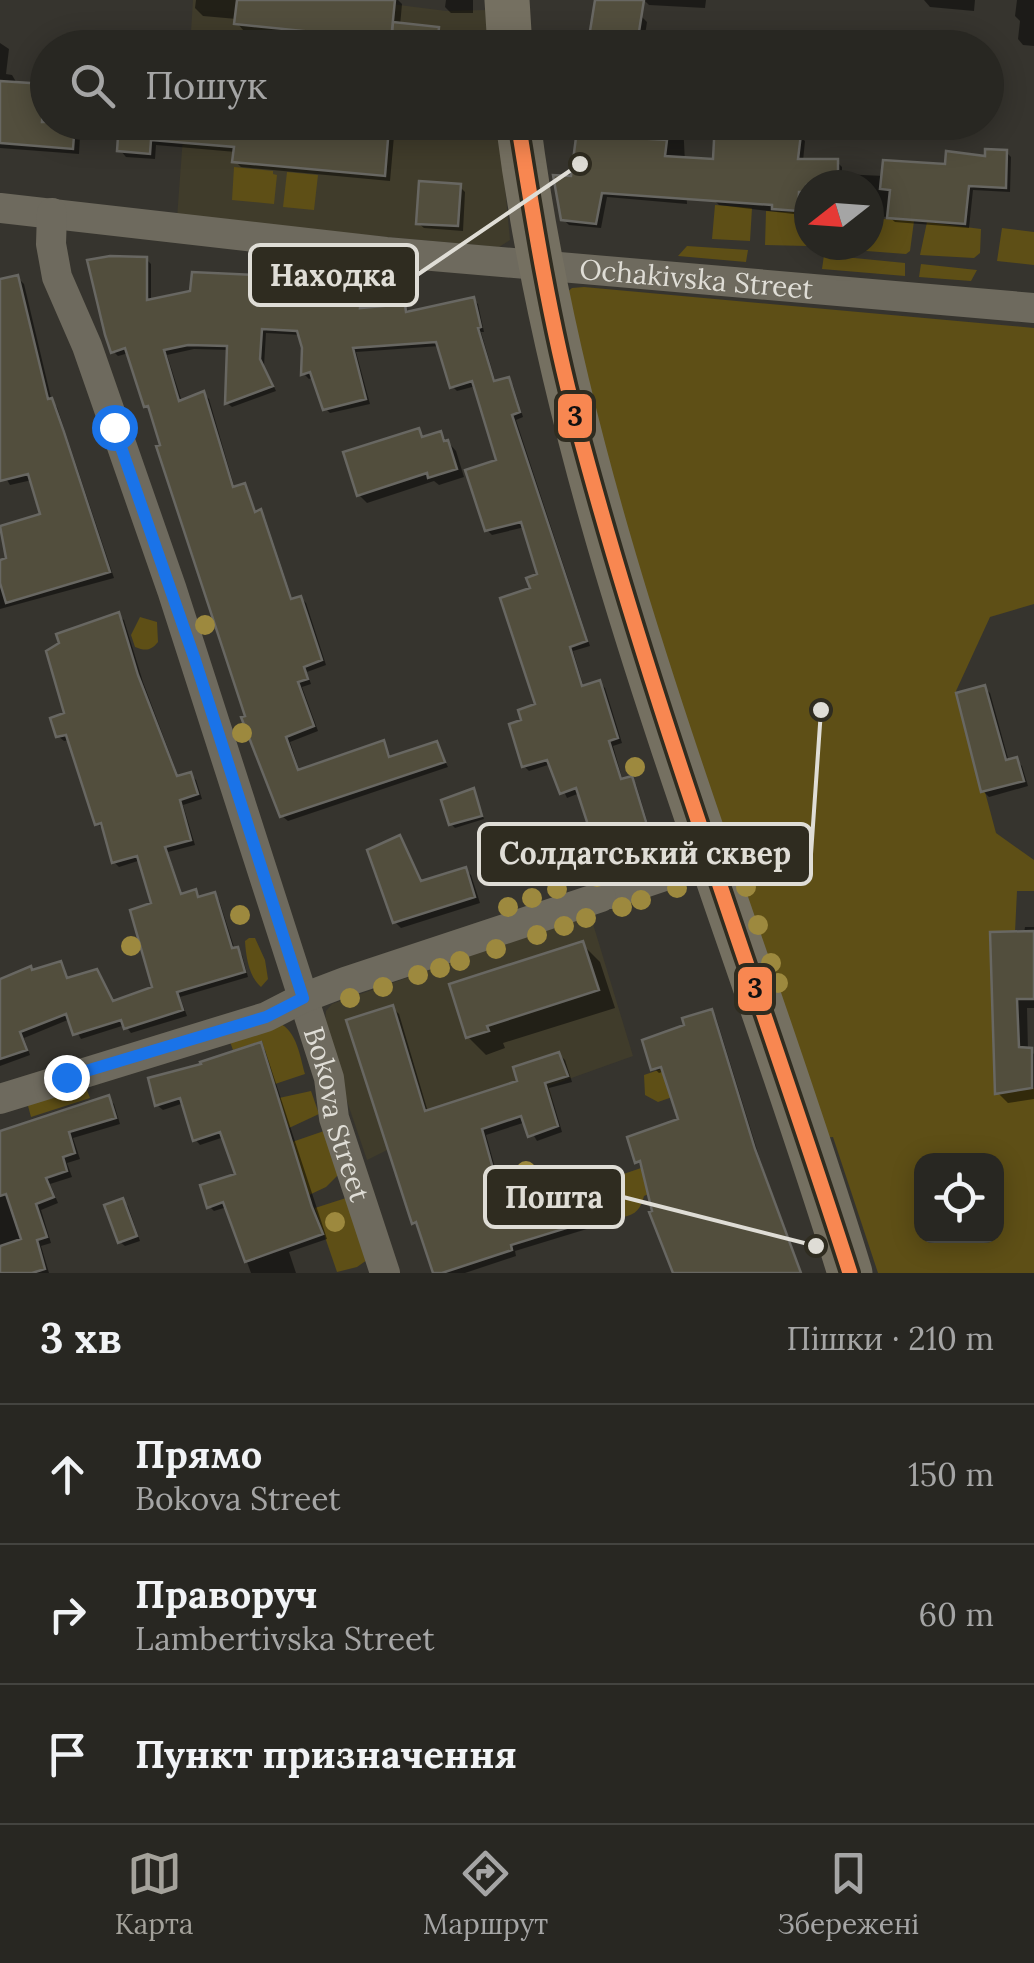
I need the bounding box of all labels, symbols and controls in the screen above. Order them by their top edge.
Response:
search box [30,30,1004,140]
icon: search [65,58,120,113]
text: Пошук [145,61,267,109]
north arrow [794,170,884,260]
callout: Находка [250,245,417,305]
street label: Ochakivska Street [578,251,815,307]
text: Находка [270,256,397,294]
line badge: 3 [556,392,594,440]
text: 3 [567,398,583,434]
route start [92,405,138,451]
callout: Солдатський сквер [479,824,811,884]
text: Солдатський сквер [499,834,791,872]
line badge: 3 [736,965,774,1013]
text: 3 [747,970,763,1006]
street label: Bokova Street [296,1022,378,1206]
route end [44,1055,90,1101]
map controls [914,1153,1004,1243]
button: locate [914,1153,1004,1243]
callout: Пошта [485,1167,623,1227]
text: Пошта [505,1178,604,1216]
text: 3 хв [40,1311,122,1365]
text: Пішки · 210 m [787,1318,994,1359]
text: Прямо [135,1430,262,1478]
icon: ahead [40,1447,95,1502]
text: 150 m [908,1454,994,1495]
text: Bokova Street [135,1478,341,1519]
text: Праворуч [135,1570,318,1618]
icon: right [40,1587,95,1642]
text: 60 m [919,1594,994,1635]
text: Lambertivska Street [135,1618,435,1659]
icon: arrive [40,1727,95,1782]
text: Пункт призначення [135,1730,517,1778]
tab: Карта [115,1846,193,1942]
tab: Маршрут [423,1846,548,1942]
tab: Збережені [778,1846,919,1942]

